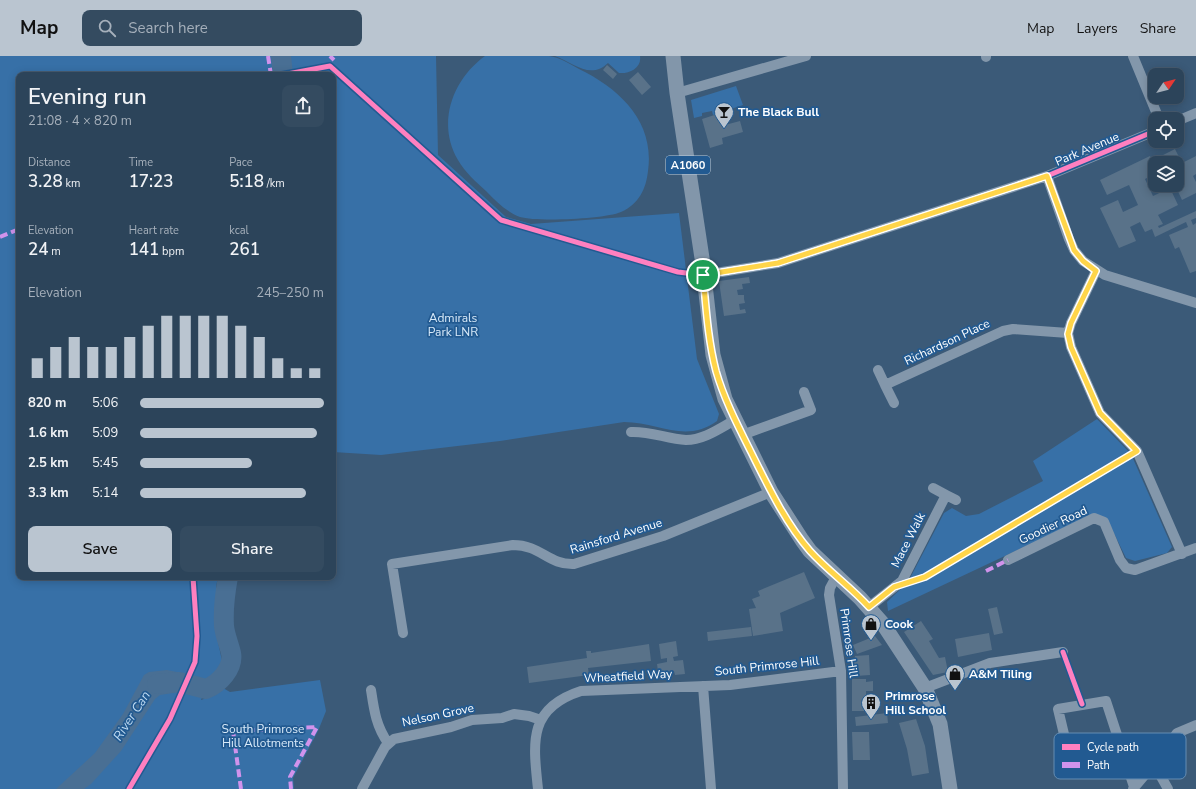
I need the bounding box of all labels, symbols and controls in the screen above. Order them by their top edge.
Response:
search box [82,10,362,46]
text: Map [20,15,58,41]
icon: search [96,17,118,39]
text: Search here [128,18,208,38]
text: Map [1027,19,1054,38]
text: Layers [1076,19,1118,38]
text: Share [1140,19,1176,38]
north arrow [1148,68,1184,104]
map controls [1148,68,1184,192]
text: Evening run [28,82,147,112]
button: share [282,85,324,127]
bar icon: The Black Bull [713,101,735,129]
place label: The Black Bull [738,104,819,120]
text: 21:08 · 4 × 820 m [28,112,132,130]
button: locate [1148,112,1184,148]
street label: Park Avenue [1053,128,1121,170]
text: Distance [28,155,71,170]
text: Time [129,155,153,170]
text: Pace [229,155,253,170]
road number: A1060 [666,156,710,174]
button: layers [1148,156,1184,192]
text: 3.28 [28,170,63,193]
text: 17:23 [129,170,174,193]
text: 5:18 [229,170,264,193]
text: km [63,176,80,191]
text: /km [264,176,285,191]
text: Elevation [28,223,74,238]
text: Heart rate [129,223,179,238]
text: kcal [229,223,249,238]
text: 24 [28,238,48,261]
text: 141 [129,238,159,261]
text: 261 [229,238,260,261]
text: m [48,244,61,259]
text: bpm [159,244,184,259]
pin [686,258,720,292]
icon: arrive [692,264,714,286]
text: Elevation [28,284,82,302]
text: 245–250 m [256,284,324,302]
park label: Admirals Park LNR [428,310,478,340]
street label: Richardson Place [902,315,992,369]
text: 820 m [28,394,66,412]
text: 5:06 [92,394,118,412]
text: 1.6 km [28,424,69,442]
text: 5:09 [92,424,118,442]
text: 2.5 km [28,454,69,472]
text: 5:45 [92,454,118,472]
text: 3.3 km [28,484,69,502]
text: 5:14 [92,484,118,502]
street label: Goodier Road [1016,502,1090,548]
street label: Mace Walk [887,509,929,570]
street label: Rainsford Avenue [568,514,664,558]
button: Save [28,526,172,572]
button: Share [180,526,324,572]
street label: Primrose Hill [836,607,862,679]
shop icon: Cook [860,613,882,641]
place label: Cook [885,616,914,632]
street label: South Primrose Hill [714,653,820,679]
shop icon: A&M Tiling [944,663,966,691]
street label: Wheatfield Way [583,666,674,686]
place label: A&M Tiling [969,666,1032,682]
water label: River Can [109,688,155,744]
place label: Primrose Hill School [885,688,946,718]
building icon: Primrose Hill School [860,692,882,720]
street label: Nelson Grove [401,700,475,730]
park label: South Primrose Hill Allotments [222,721,304,751]
legend [1054,733,1186,779]
text: Cycle path [1087,740,1139,755]
text: Path [1087,758,1110,773]

